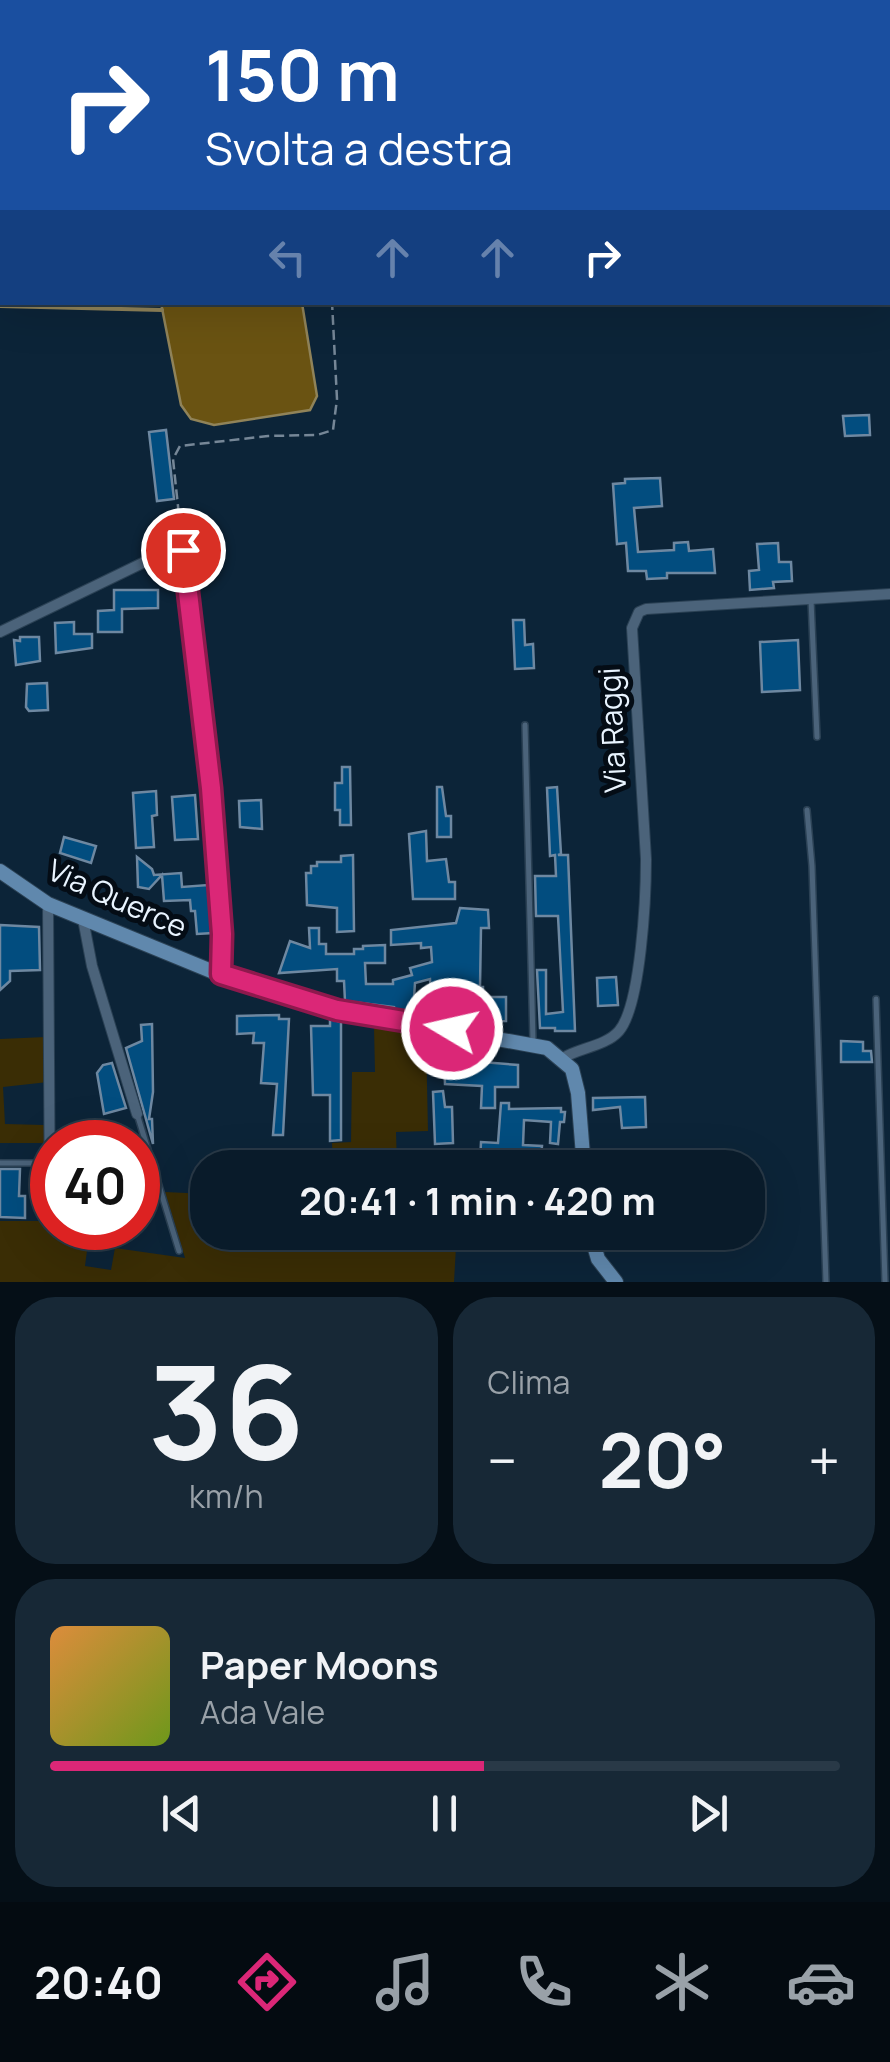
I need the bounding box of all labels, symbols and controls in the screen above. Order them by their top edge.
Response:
text: 150 m [205,26,400,122]
icon: right [40,40,170,170]
text: Svolta a destra [205,117,513,179]
icon: left [260,230,315,285]
icon: ahead [365,230,420,285]
icon: ahead [470,230,525,285]
icon: right [575,230,630,285]
pin [141,508,226,593]
icon: arrive [156,523,211,578]
street label: Via Raggi [588,666,635,794]
street label: Via Querce [41,849,194,947]
position arrow [400,977,504,1081]
speed limit sign: 40 [30,1120,160,1250]
text: 20:41 · 1 min · 420 m [299,1174,656,1226]
text: 36 [148,1320,304,1498]
text: Clima [488,1360,570,1404]
text: 20° [599,1408,727,1511]
text: − [488,1422,517,1498]
text: + [808,1422,840,1498]
text: km/h [189,1474,263,1518]
text: Paper Moons [200,1638,439,1690]
text: Ada Vale [200,1690,325,1734]
icon: previous [154,1786,209,1841]
icon: pause [417,1786,472,1841]
icon: next [681,1786,736,1841]
icon: directions [232,1947,302,2017]
icon: music [370,1947,440,2017]
icon: phone [509,1947,579,2017]
icon: climate [647,1947,717,2017]
icon: car [786,1947,856,2017]
text: 20:40 [34,1951,163,2013]

